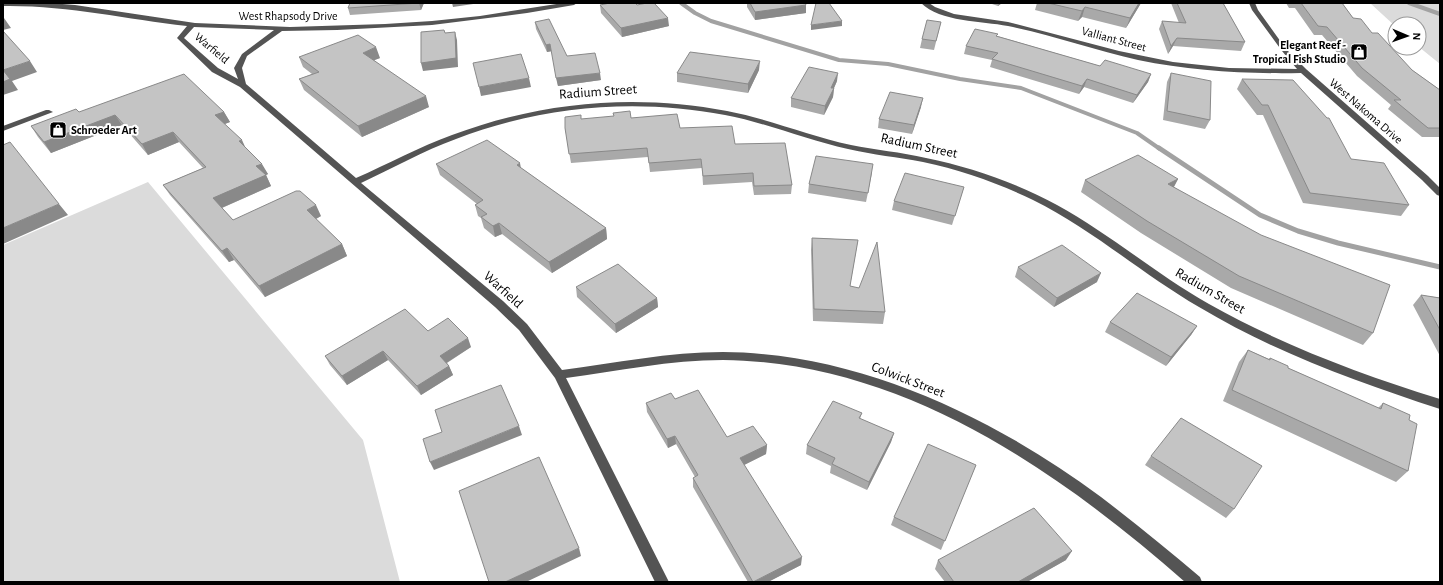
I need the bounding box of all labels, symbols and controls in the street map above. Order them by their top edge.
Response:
street label: West Rhapsody Drive [238,10,338,23]
north arrow [1387,16,1427,56]
street label: Valliant Street [1080,25,1148,53]
street label: Warfield [193,30,231,66]
text: N [1411,32,1422,40]
place label: Elegant Reef - Tropical Fish Studio [1253,39,1346,65]
shop icon: Elegant Reef - Tropical Fish Studio [1349,42,1369,62]
street label: West Nakoma Drive [1327,76,1405,146]
street label: Radium Street [559,82,638,102]
shop icon: Schroeder Art [48,120,68,140]
place label: Schroeder Art [71,124,137,136]
street label: Radium Street [879,131,959,161]
street label: Radium Street [1173,265,1248,317]
street label: Warfield [481,269,525,311]
street label: Colwick Street [869,360,947,401]

